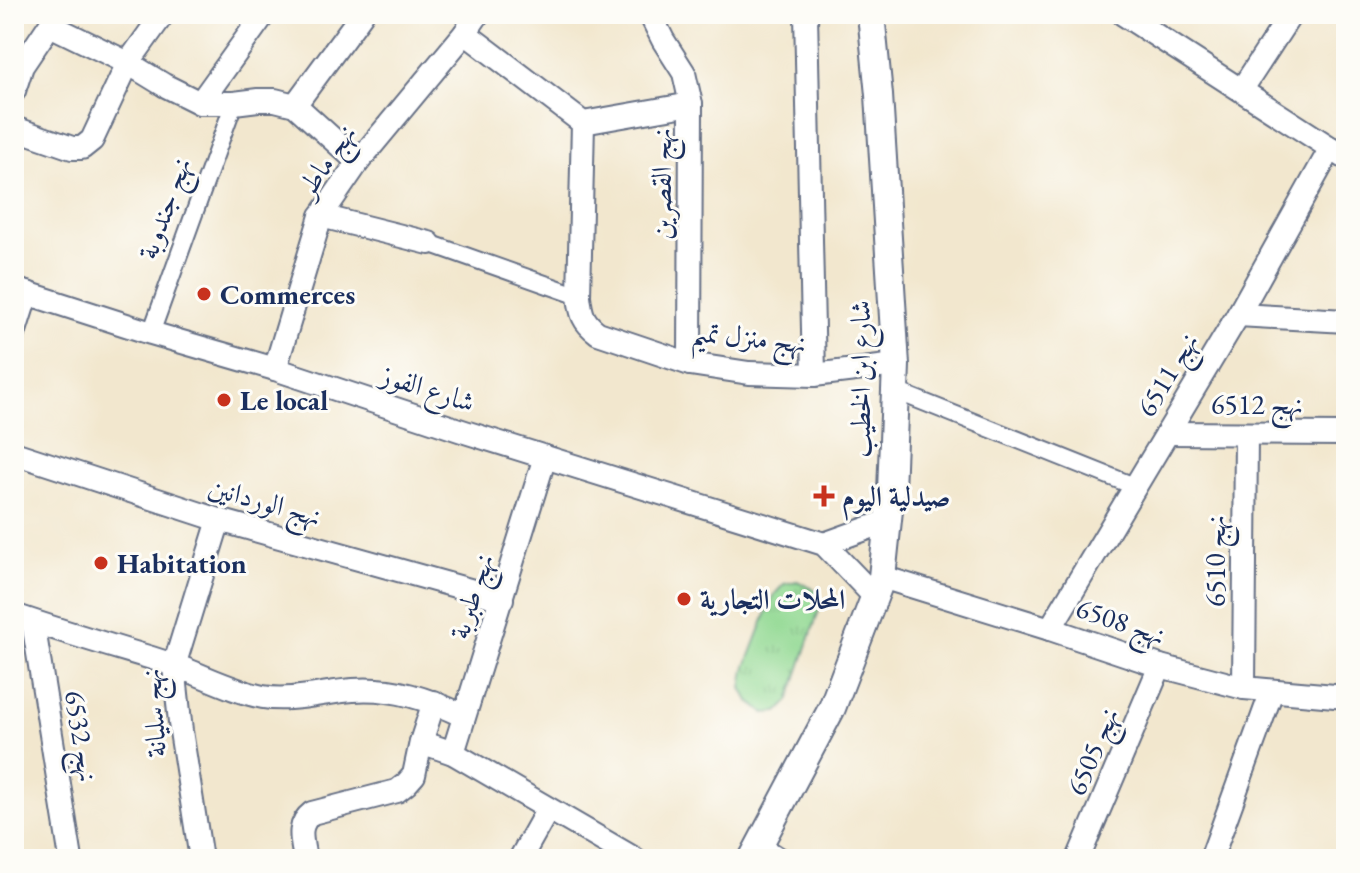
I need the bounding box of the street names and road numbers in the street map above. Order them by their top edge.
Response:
street label: نهج ماطر [286,116,370,210]
street label: نهج القصرين [643,128,686,240]
street label: نهج جندوبة [129,152,206,266]
street label: شارع ابن الخطيب [842,300,884,458]
street label: نهج منزل تميم [689,313,808,371]
street label: نهج 6511 [1128,325,1212,426]
street label: شارع الفوز [372,355,480,426]
street label: نهج 6512 [1211,386,1303,429]
street label: نهج الوردانين [203,468,325,541]
street label: نهج 6510 [1197,515,1240,607]
street label: نهج طبربة [440,549,508,646]
street label: نهج 6508 [1069,589,1170,660]
street label: نهج سليانة [132,667,181,759]
street label: نهج 6532 [50,688,107,785]
street label: نهج 6505 [1057,702,1133,803]

